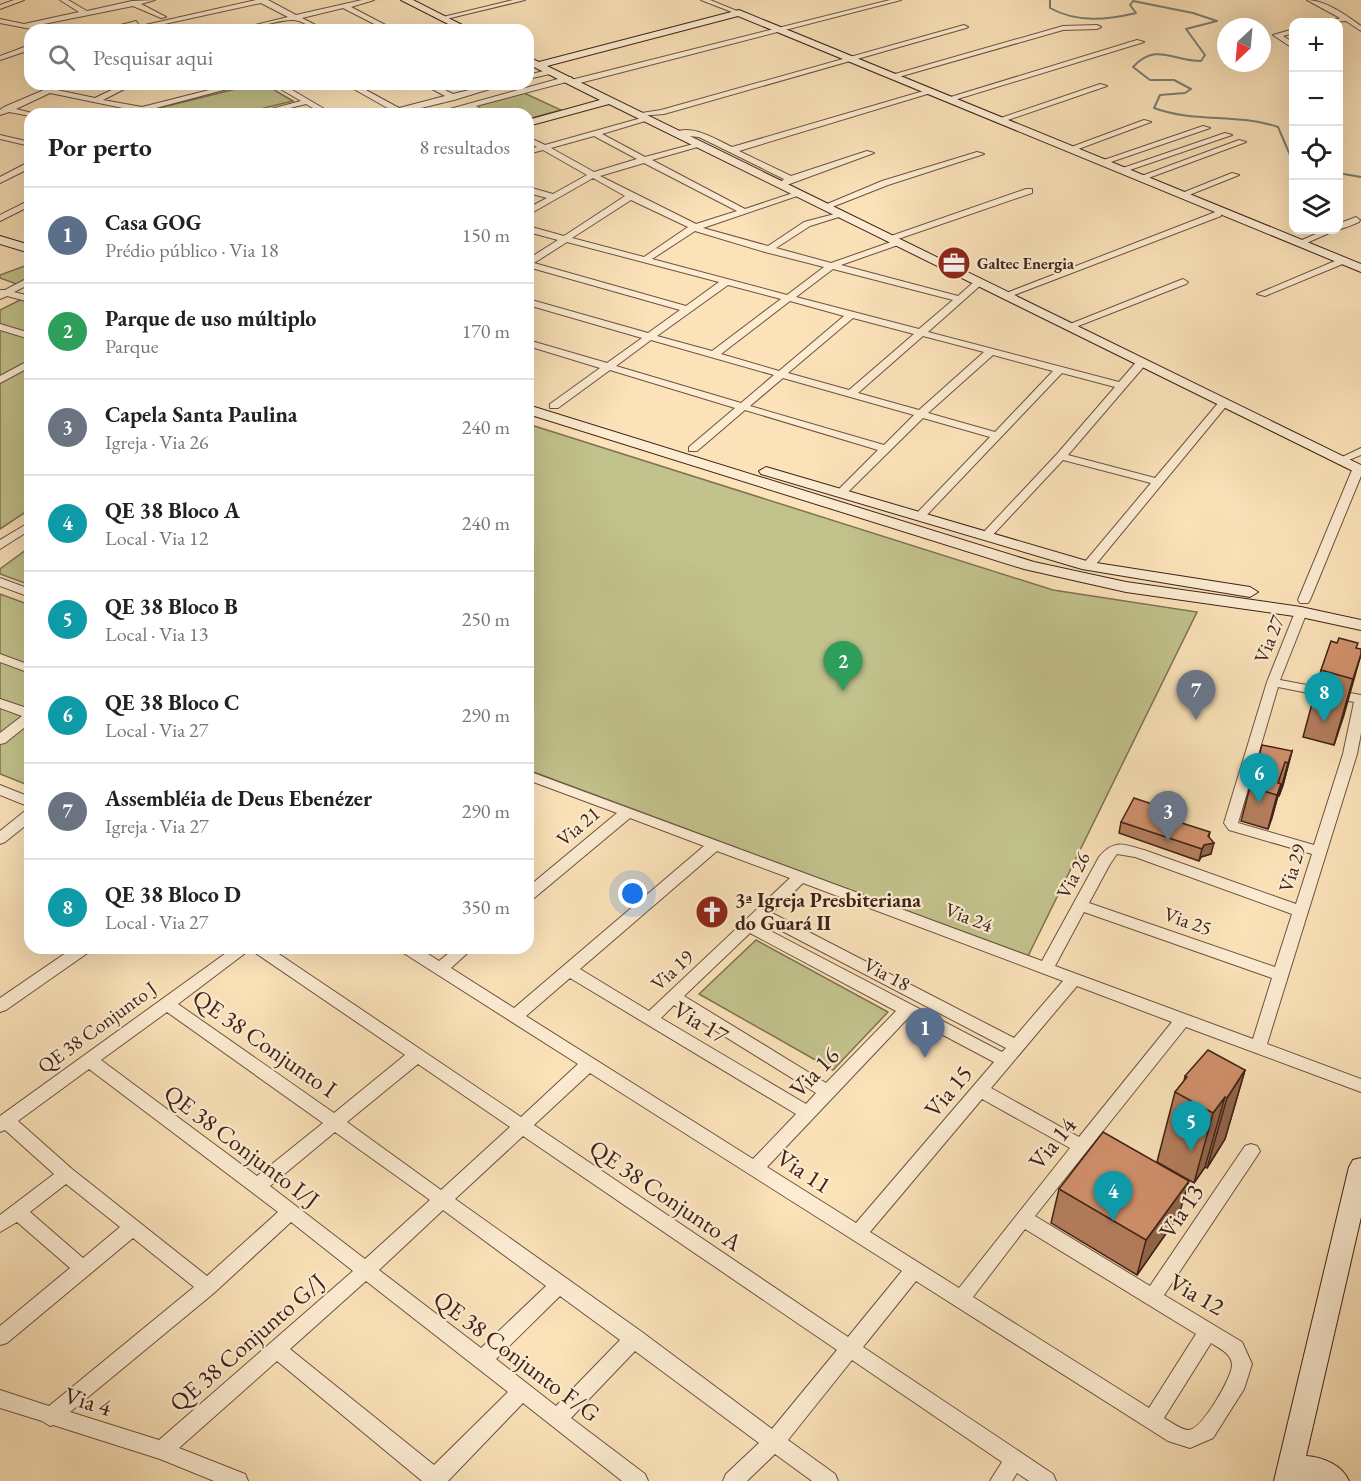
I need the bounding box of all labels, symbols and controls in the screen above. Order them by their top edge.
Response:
north arrow [1217,18,1271,72]
map controls [1289,18,1343,234]
button: + [1289,18,1343,72]
search box [24,24,534,90]
icon: search [45,41,78,74]
text: Pesquisar aqui [93,43,213,72]
button: − [1289,72,1343,126]
button: locate [1289,126,1343,180]
text: Por perto [48,130,152,164]
text: 8 resultados [419,134,510,160]
button: layers [1289,180,1343,234]
text: Casa GOG [105,208,202,237]
text: 1 [62,222,73,248]
text: 150 m [462,222,510,248]
text: Prédio público · Via 18 [105,237,279,263]
office icon: Galtec Energia [936,245,972,281]
place label: Galtec Energia [977,253,1075,274]
text: Parque de uso múltiplo [105,304,316,333]
text: 2 [62,318,73,344]
text: 170 m [462,318,510,344]
text: Parque [105,333,158,359]
text: Capela Santa Paulina [105,400,297,429]
text: 3 [62,414,73,440]
text: 240 m [462,414,510,440]
text: Igreja · Via 26 [105,429,209,455]
text: QE 38 Bloco A [105,496,240,525]
text: 4 [62,510,73,536]
text: 240 m [462,510,510,536]
text: Local · Via 12 [105,525,208,551]
text: QE 38 Bloco B [105,592,238,621]
text: 5 [62,606,73,632]
text: 250 m [462,606,510,632]
street label: Via 27 [1248,611,1290,667]
text: Local · Via 13 [105,621,208,647]
pin: 2 [824,642,862,691]
pin: 7 [1176,670,1216,720]
pin: 8 [1304,672,1344,722]
text: QE 38 Bloco C [105,688,240,717]
text: 6 [62,702,73,728]
text: 290 m [462,702,510,728]
text: Local · Via 27 [105,717,208,743]
pin: 6 [1240,754,1278,803]
text: Assembléia de Deus Ebenézer [105,784,372,813]
pin: 3 [1148,792,1188,841]
text: 7 [62,798,73,824]
text: 290 m [462,798,510,824]
street label: Via 21 [551,800,605,852]
text: Igreja · Via 27 [105,813,209,839]
street label: Via 29 [1272,840,1312,895]
street label: Via 26 [1050,847,1096,903]
your location [618,879,647,908]
text: QE 38 Bloco D [105,880,241,909]
place label: 3ª Igreja Presbiteriana do Guará II [735,887,921,936]
text: 8 [62,894,73,920]
text: 350 m [462,894,510,920]
church icon: 3ª Igreja Presbiteriana do Guará II [694,894,730,930]
street label: Via 24 [941,896,997,938]
street label: Via 25 [1161,901,1215,941]
text: Local · Via 27 [105,909,208,935]
street label: Via 19 [645,943,699,996]
street label: Via 18 [859,951,915,997]
street label: QE 38 Conjunto J [32,975,162,1079]
street label: QE 38 Conjunto I [187,982,343,1104]
street label: Via 17 [668,994,735,1051]
pin: 1 [906,1008,944,1058]
street label: Via 16 [782,1040,846,1104]
street label: Via 15 [917,1058,979,1124]
street label: QE 38 Conjunto I/J [158,1077,326,1215]
pin: 5 [1172,1102,1210,1151]
street label: Via 14 [1021,1110,1083,1176]
street label: QE 38 Conjunto A [584,1132,749,1258]
street label: Via 11 [771,1142,837,1200]
pin: 4 [1094,1172,1132,1221]
street label: Via 13 [1152,1178,1210,1244]
street label: QE 38 Conjunto G/J [163,1266,331,1418]
street label: Via 12 [1164,1266,1231,1322]
street label: QE 38 Conjunto F/G [428,1283,606,1429]
street label: Via 4 [61,1379,116,1423]

